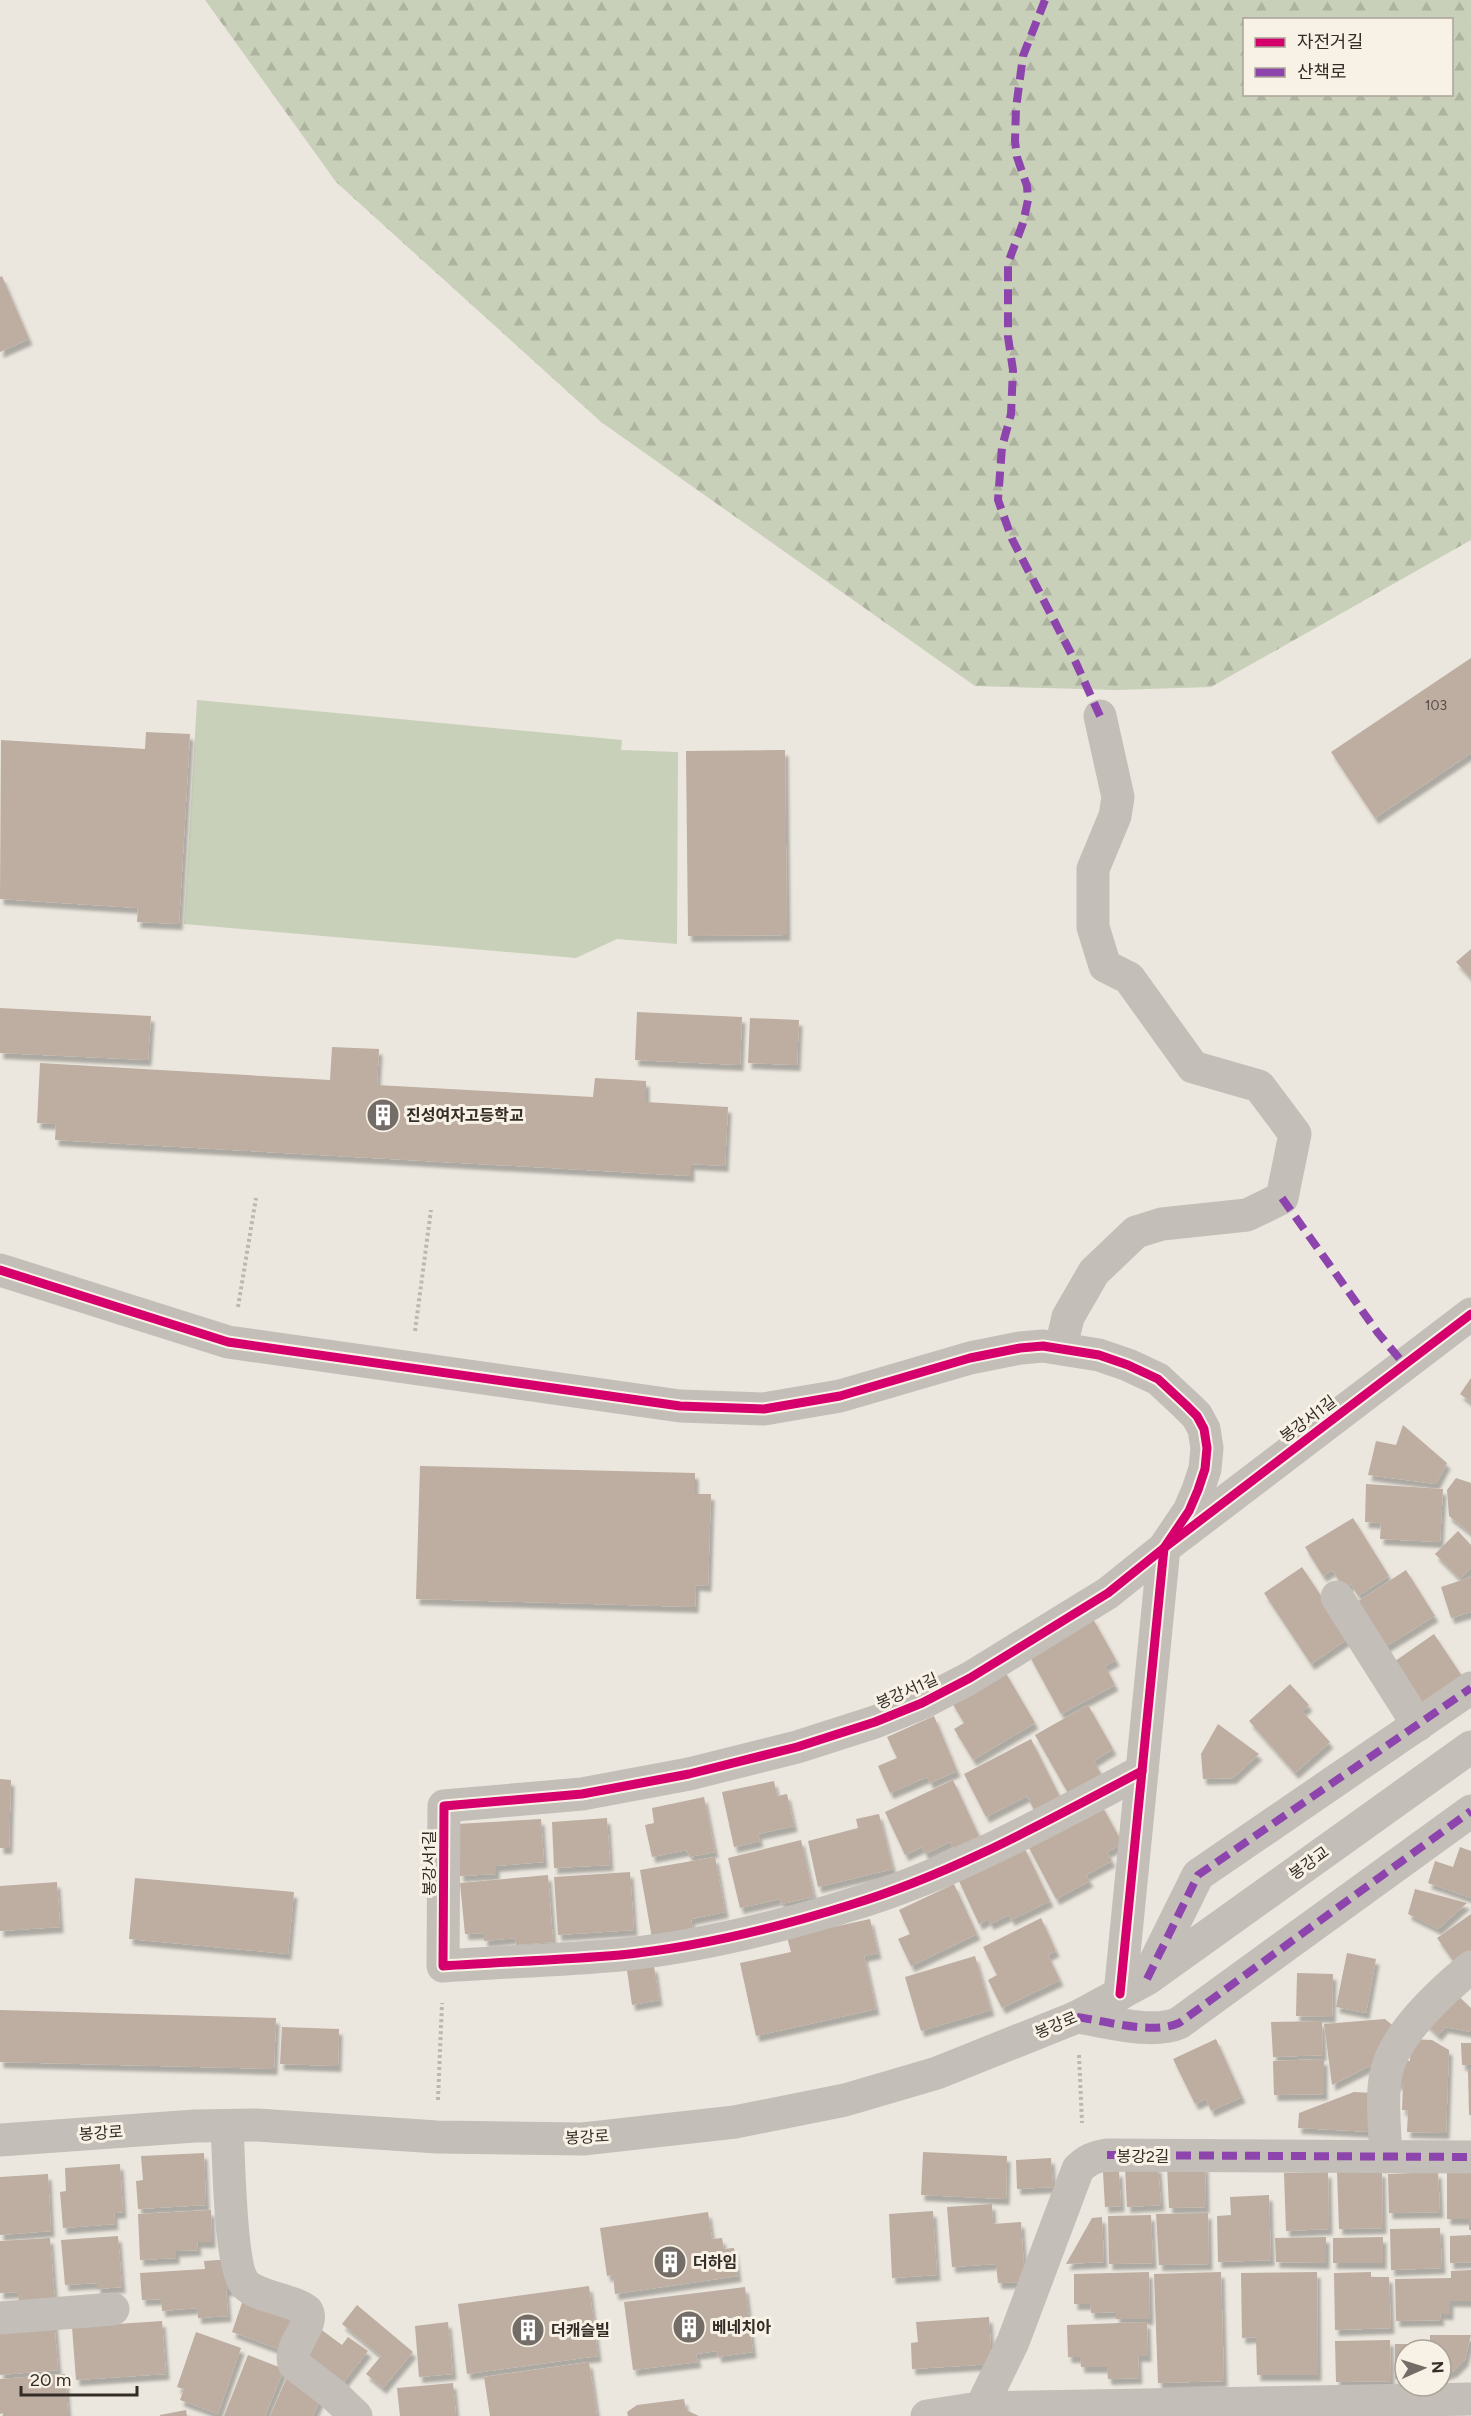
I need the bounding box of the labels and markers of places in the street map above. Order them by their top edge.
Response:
building icon: 진성여자고등학교 [365,1097,401,1133]
place label: 진성여자고등학교 [406,1106,524,1125]
building icon: 더하임 [652,2244,688,2280]
place label: 더하임 [693,2253,737,2272]
building icon: 베네치아 [671,2309,707,2345]
building icon: 더캐슬빌 [510,2312,546,2348]
place label: 베네치아 [712,2318,771,2337]
place label: 더캐슬빌 [551,2321,610,2340]

